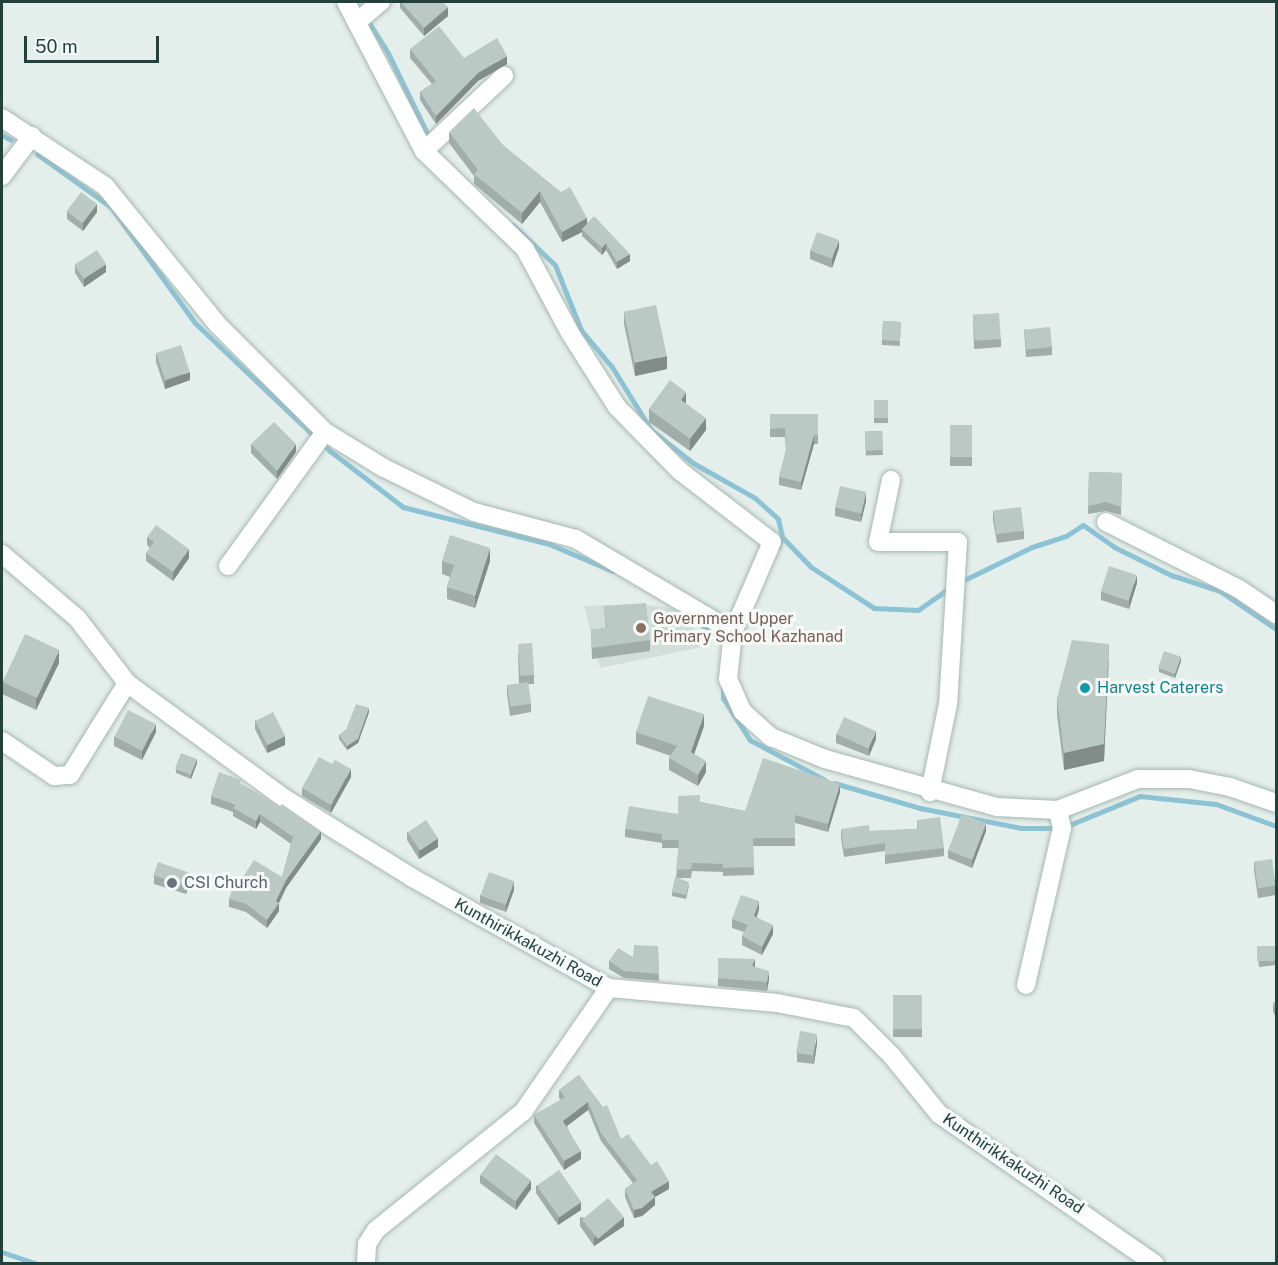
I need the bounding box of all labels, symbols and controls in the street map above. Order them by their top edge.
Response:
scale bar [27,24,162,62]
text: 50 m [35,36,78,57]
place label: Government Upper Primary School Kazhanad [653,609,843,647]
marker: Government Upper Primary School Kazhanad [634,621,648,635]
place label: Harvest Caterers [1097,678,1223,698]
marker: Harvest Caterers [1078,681,1092,695]
place label: CSI Church [184,873,268,893]
marker: CSI Church [165,876,179,890]
street label: Kunthirikkakuzhi Road [451,894,605,992]
street label: Kunthirikkakuzhi Road [939,1110,1087,1218]

